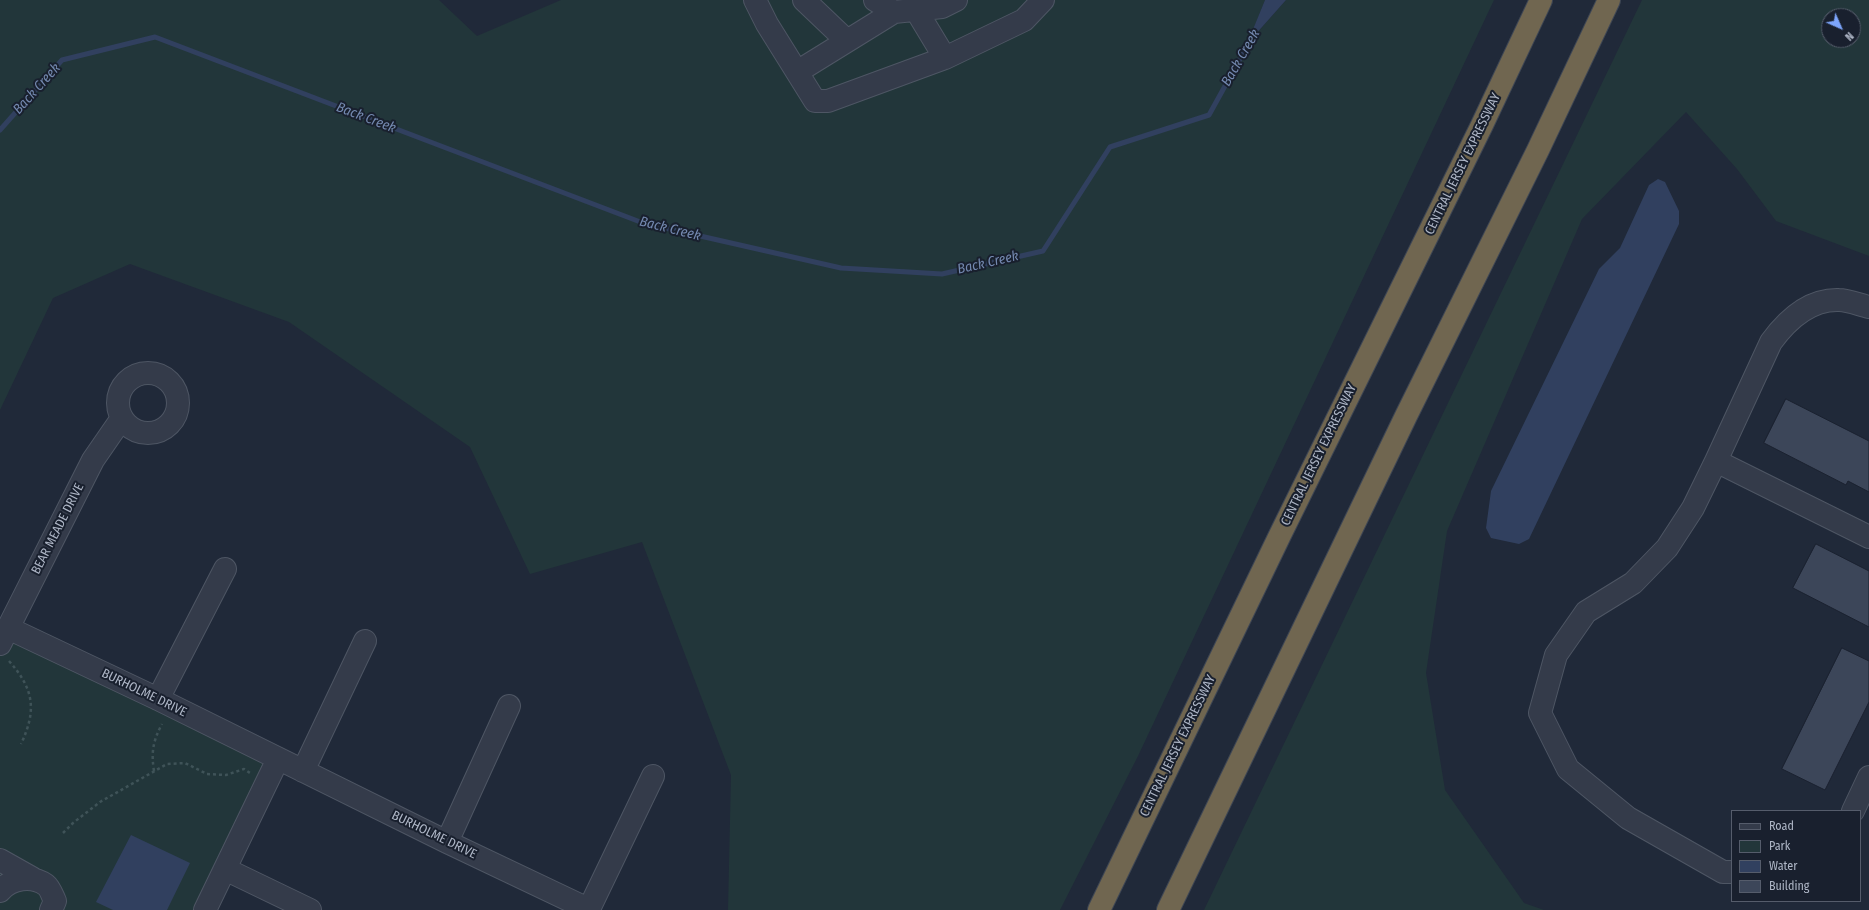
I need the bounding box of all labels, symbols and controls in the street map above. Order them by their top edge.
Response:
north arrow [1821,8,1861,48]
water label: Back Creek [1218,27,1264,89]
text: N [1842,29,1856,43]
water label: Back Creek [10,60,64,118]
street label: CENTRAL JERSEY EXPRESSWAY [1422,91,1504,237]
water label: Back Creek [334,99,398,137]
water label: Back Creek [638,213,702,245]
water label: Back Creek [956,248,1020,278]
street label: CENTRAL JERSEY EXPRESSWAY [1278,382,1360,528]
street label: BEAR MEADE DRIVE [28,481,88,577]
street label: BURHOLME DRIVE [99,666,189,720]
street label: CENTRAL JERSEY EXPRESSWAY [1137,673,1219,819]
street label: BURHOLME DRIVE [389,808,479,862]
legend [1731,810,1861,902]
text: Road [1769,819,1794,833]
text: Park [1769,839,1790,853]
text: Water [1769,859,1797,873]
text: Building [1769,879,1809,893]

